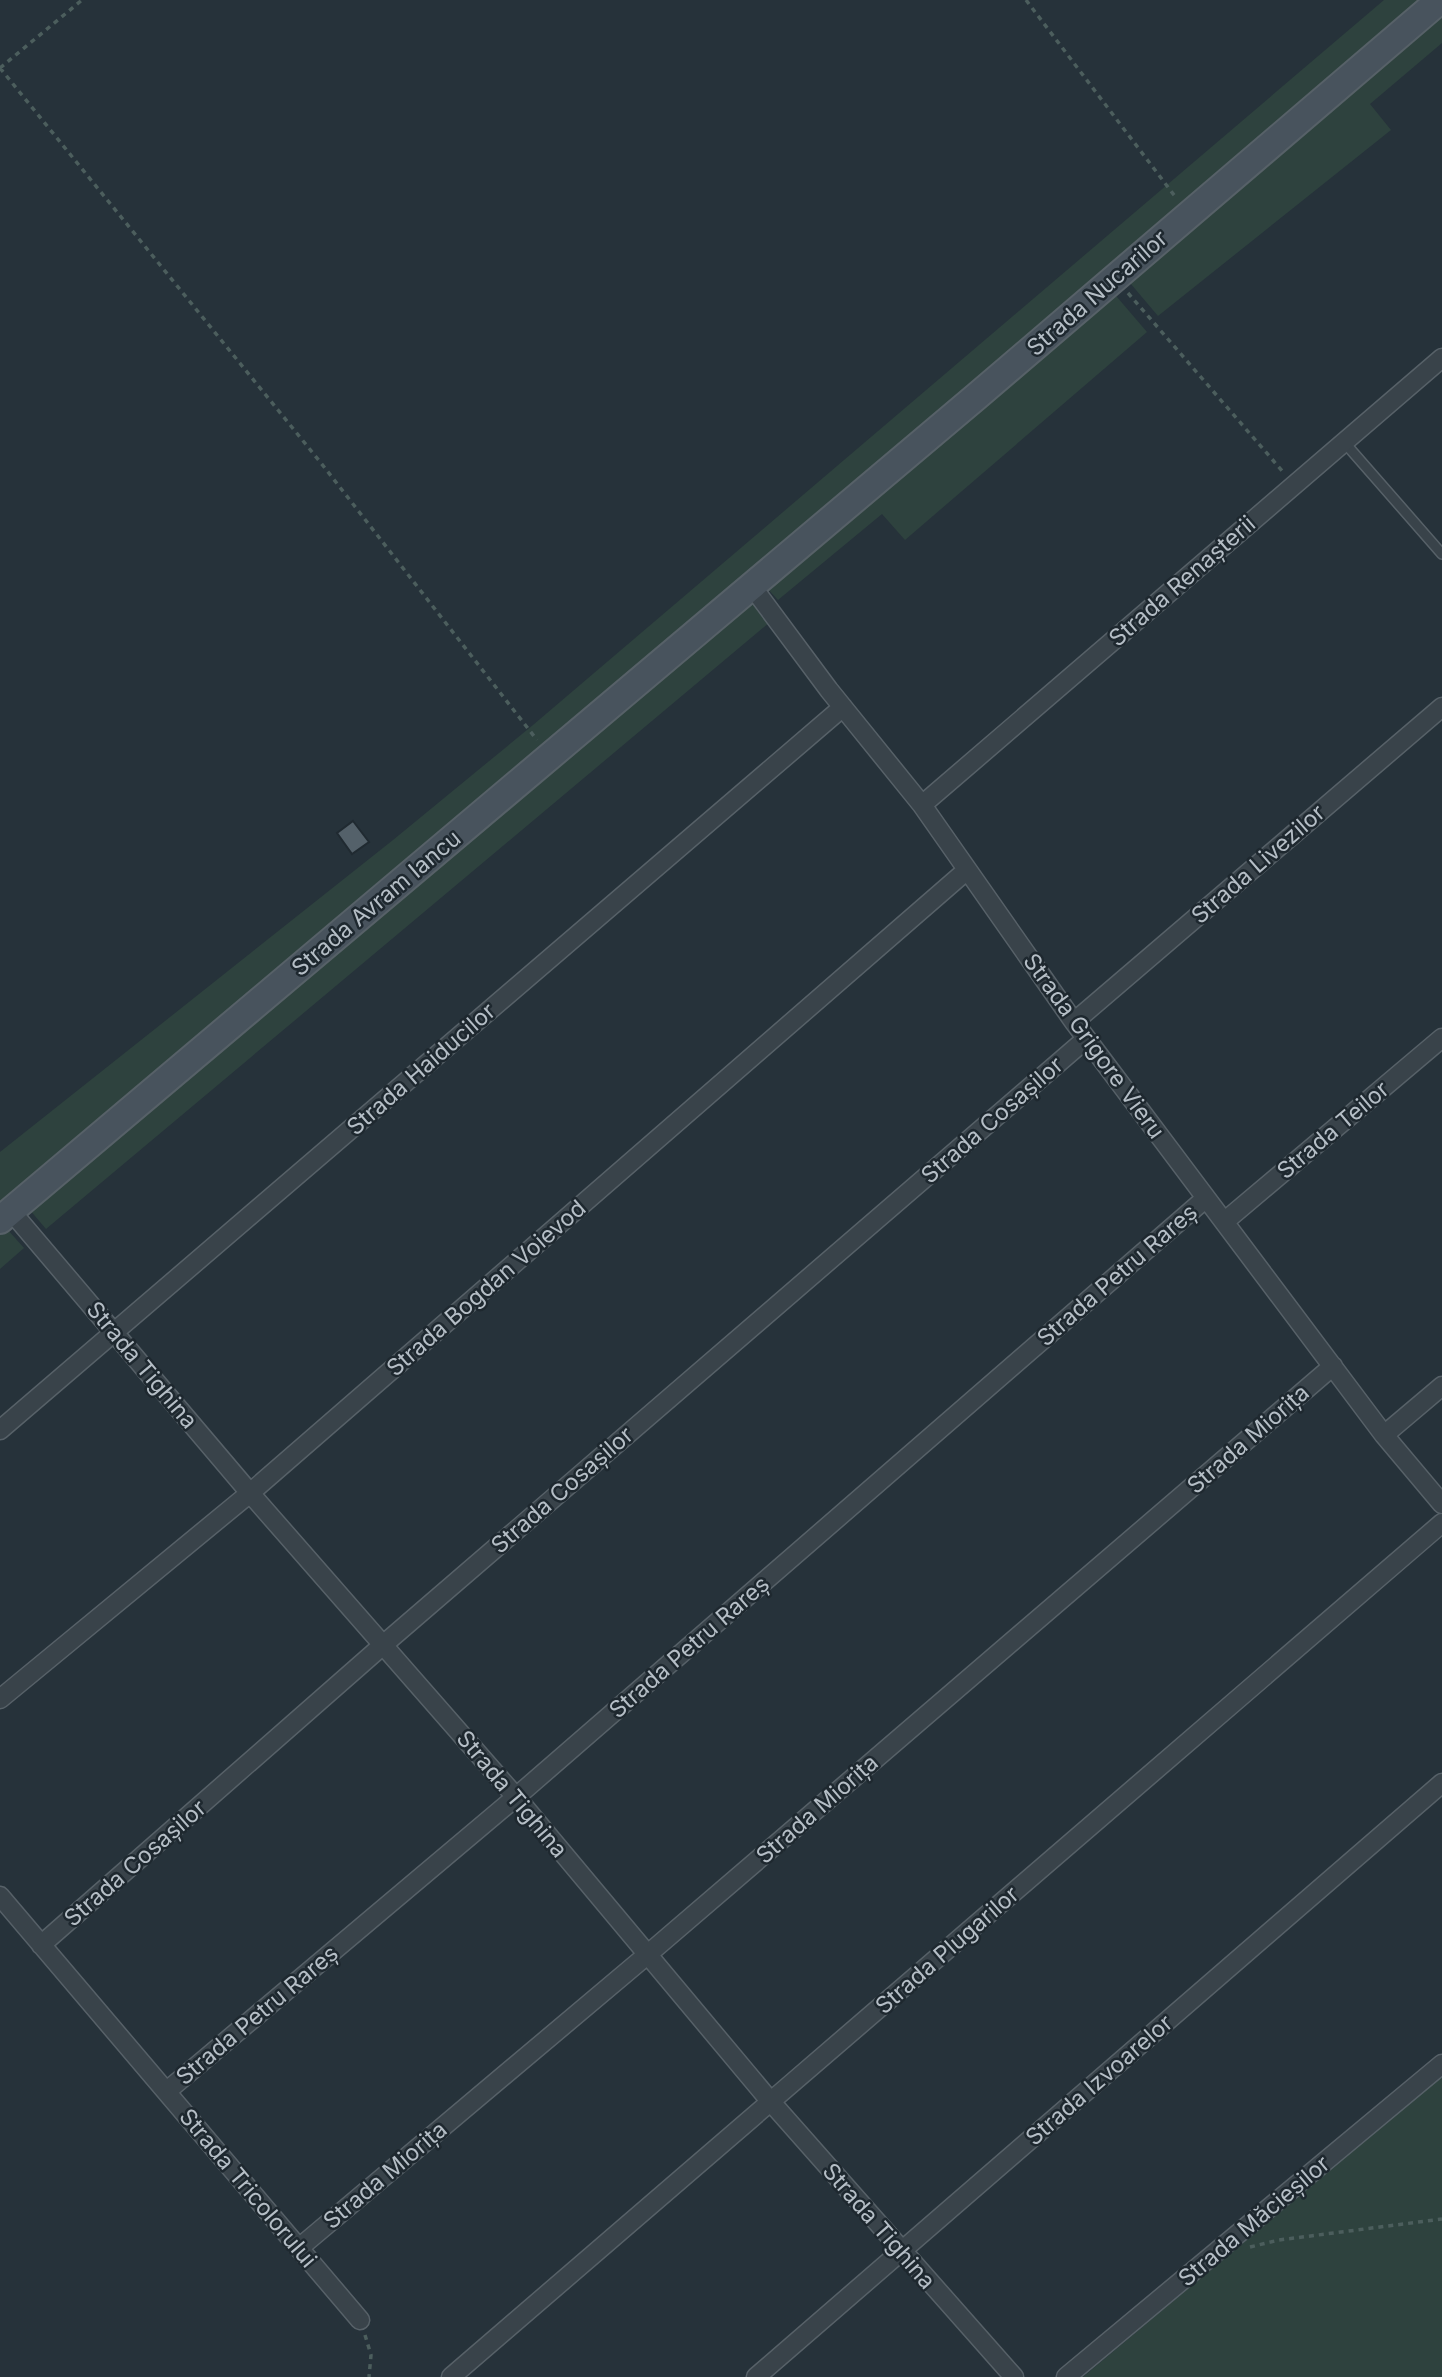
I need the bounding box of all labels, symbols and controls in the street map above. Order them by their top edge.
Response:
street label: Strada Nucarilor [1021,224,1173,362]
street label: Strada Renașterii [1103,510,1261,652]
street label: Strada Livezilor [1186,798,1331,930]
street label: Strada Avram Iancu [286,824,466,982]
street label: Strada Grigore Vieru [1017,948,1171,1144]
street label: Strada Haiducilor [341,997,501,1141]
street label: Strada Cosașilor [915,1051,1069,1189]
street label: Strada Teilor [1271,1075,1395,1185]
street label: Strada Bogdan Voievod [381,1194,591,1382]
street label: Strada Petru Rareș [1031,1198,1203,1352]
street label: Strada Tighina [81,1296,203,1434]
street label: Strada Miorița [1181,1378,1315,1500]
street label: Strada Cosașilor [485,1421,639,1559]
street label: Strada Petru Rareș [603,1570,775,1724]
street label: Strada Tighina [451,1725,573,1863]
street label: Strada Miorița [750,1748,884,1870]
street label: Strada Cosașilor [58,1794,212,1932]
street label: Strada Plugarilor [870,1880,1025,2020]
street label: Strada Petru Rareș [170,1939,344,2091]
street label: Strada Izvoarelor [1020,2008,1178,2151]
street label: Strada Tricolorului [173,2103,323,2273]
street label: Strada Miorița [318,2115,452,2235]
street label: Strada Măcieșilor [1173,2149,1336,2292]
street label: Strada Tighina [817,2157,941,2295]

